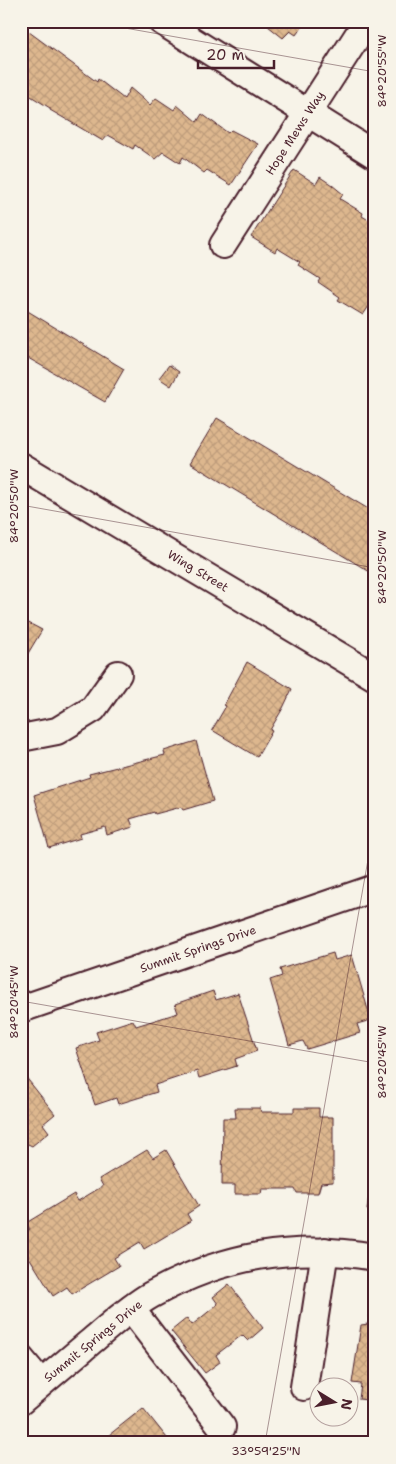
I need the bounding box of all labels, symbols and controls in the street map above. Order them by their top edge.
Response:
text: 84°20'55"W [374,35,390,107]
scale bar [198,38,275,70]
text: 20 m [206,45,245,65]
street label: Hope Mews Way [262,88,328,178]
text: 84°20'50"W [6,469,22,543]
text: 84°20'50"W [374,530,390,604]
street label: Wing Street [164,546,232,596]
street label: Summit Springs Drive [138,922,258,976]
text: 84°20'45"W [6,965,22,1039]
text: 84°20'45"W [374,1025,390,1099]
street label: Summit Springs Drive [41,1296,146,1386]
north arrow [308,1376,358,1426]
text: N [337,1397,357,1411]
text: 33°59'25"N [231,1443,301,1459]

